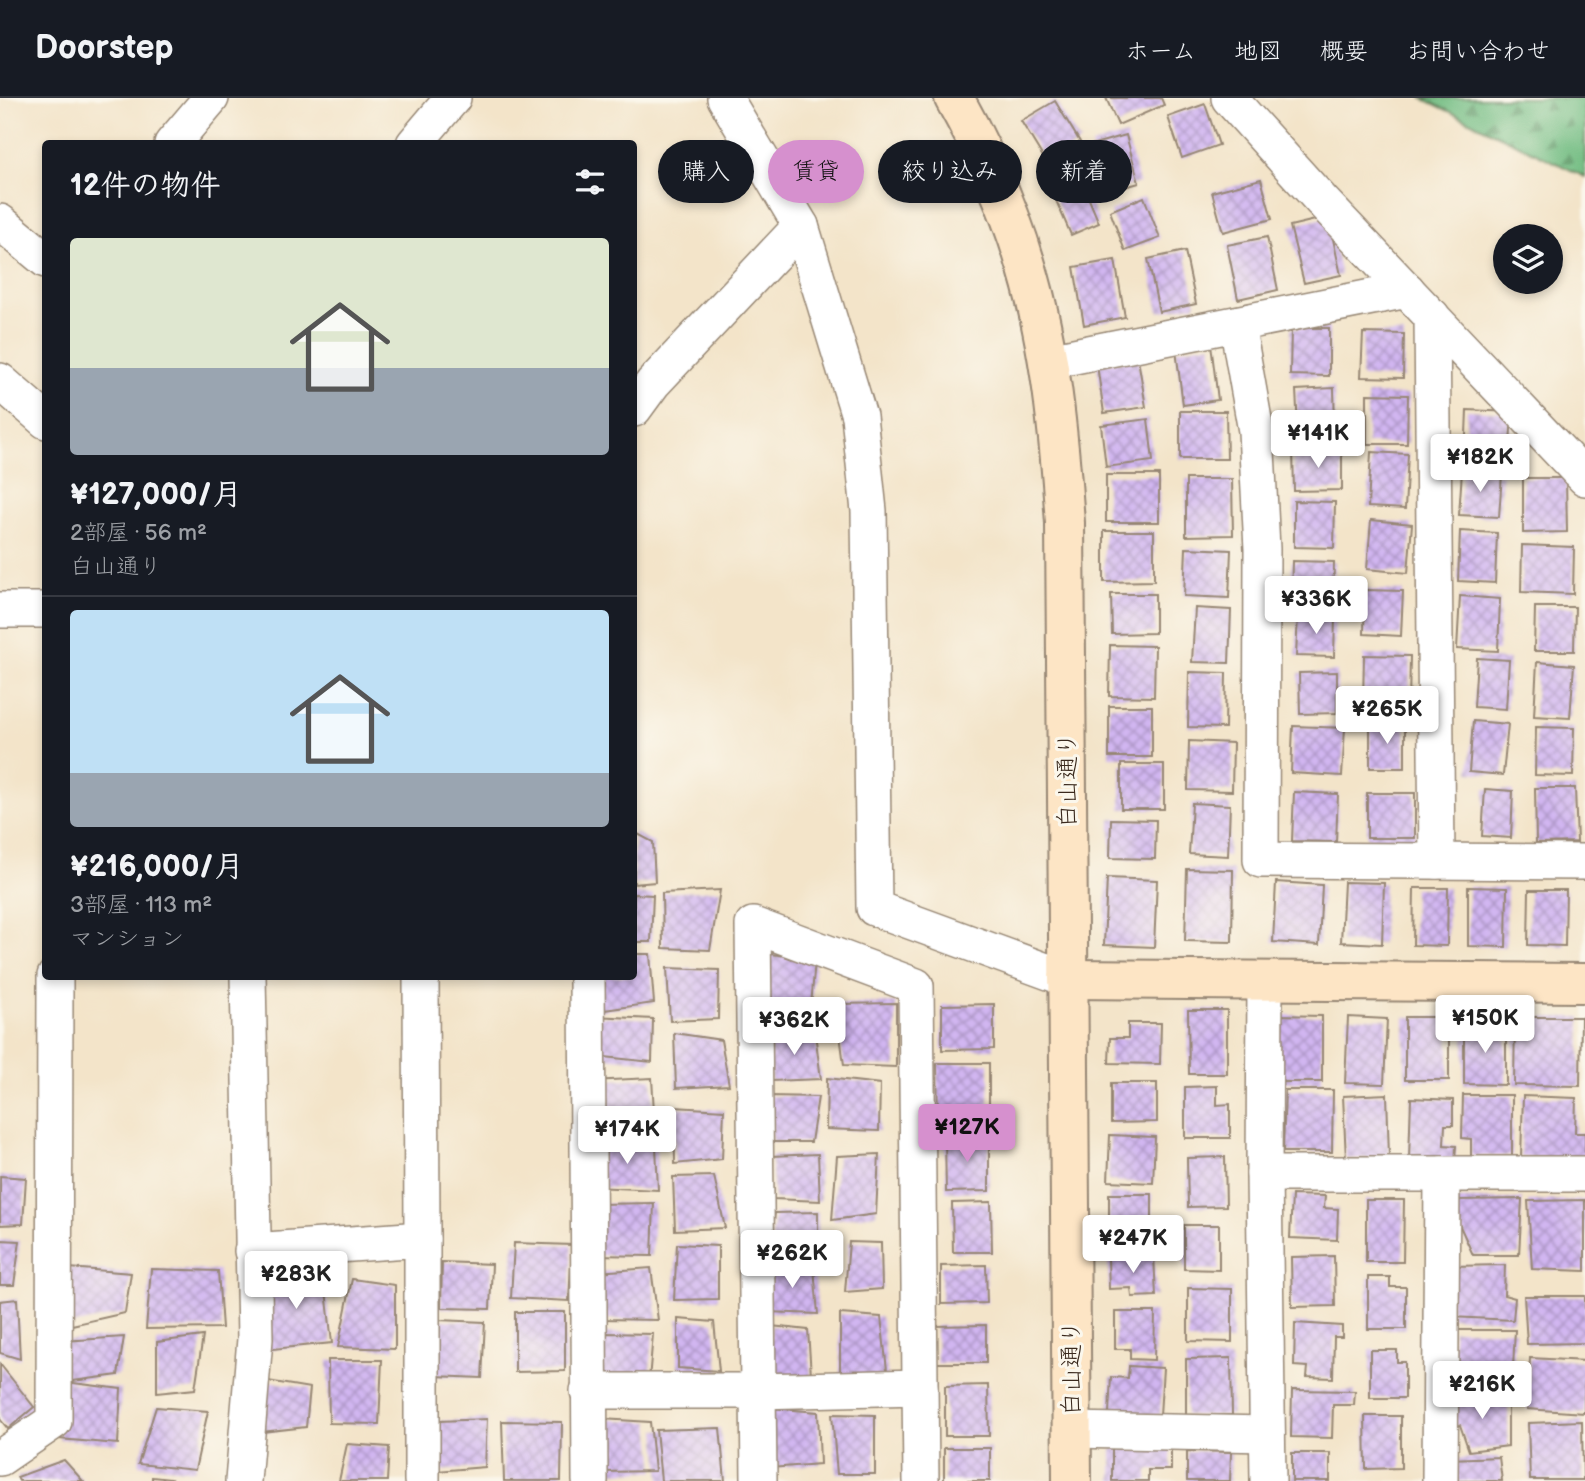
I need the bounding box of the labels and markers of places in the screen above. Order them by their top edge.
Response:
pin: ¥141K [1269,410,1367,470]
pin: ¥182K [1431,434,1529,494]
pin: ¥336K [1267,576,1365,636]
pin: ¥265K [1338,686,1436,746]
pin: ¥150K [1436,996,1534,1055]
pin: ¥362K [745,998,843,1057]
pin: ¥127K [918,1104,1016,1164]
pin: ¥174K [578,1107,676,1166]
pin: ¥247K [1084,1216,1182,1275]
pin: ¥262K [743,1230,841,1290]
pin: ¥283K [247,1252,345,1311]
pin: ¥216K [1433,1362,1531,1421]

